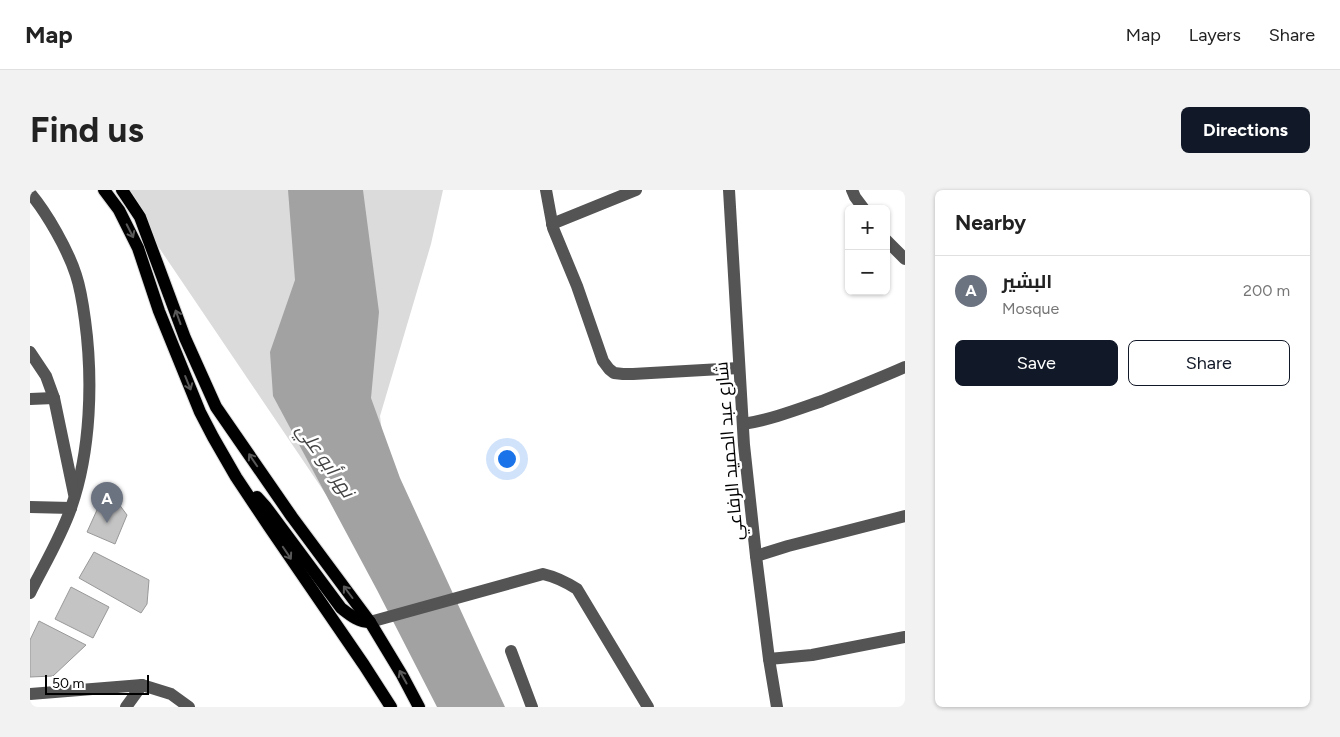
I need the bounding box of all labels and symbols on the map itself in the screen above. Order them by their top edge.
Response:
one-way arrow [125,224,135,239]
one-way arrow [173,310,182,325]
street label: شارع عبد الحميد الرفاعي [710,360,751,541]
one-way arrow [184,375,194,390]
water label: نهر أبو علي [288,418,361,506]
your location [494,446,520,472]
one-way arrow [248,453,258,467]
pin: A [91,482,123,523]
one-way arrow [282,546,292,560]
one-way arrow [342,586,353,599]
one-way arrow [397,670,407,684]
scale bar [45,672,149,695]

